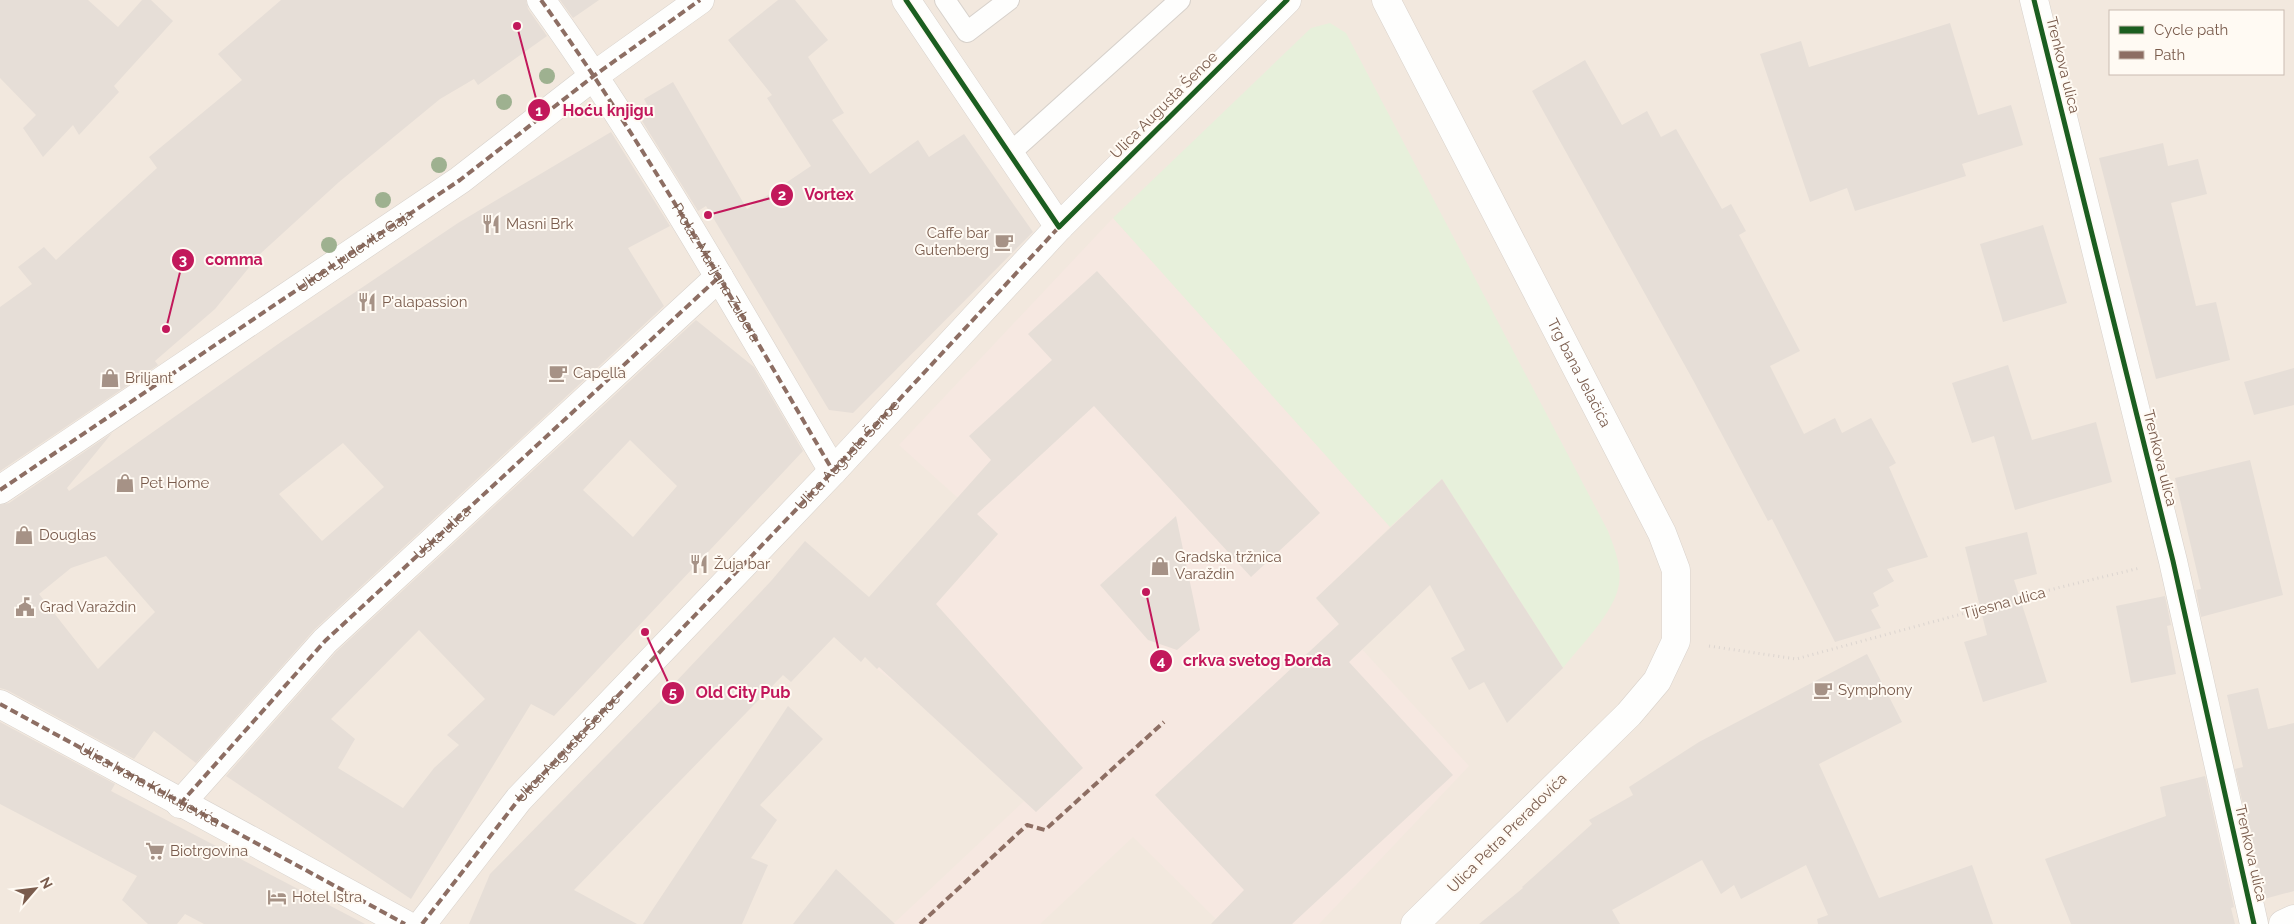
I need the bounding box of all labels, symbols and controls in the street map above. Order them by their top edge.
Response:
legend [2109,10,2284,75]
street label: Trenkova ulica [2042,15,2084,115]
text: Cycle path [2154,21,2228,39]
text: Path [2154,46,2185,64]
street label: Ulica Augusta Šenoe [1106,47,1221,162]
callout: Hoću knjigu [527,95,663,126]
text: Hoću knjigu [562,101,654,120]
text: 1 [535,102,543,120]
callout: Vortex [769,179,864,210]
text: Vortex [804,185,854,204]
text: 2 [778,186,786,204]
street label: Prolaz Marijana Zubera [668,200,764,345]
street label: Ulica Ljudevita Gaja [293,205,417,296]
restaurant icon: Masni Brk [480,213,502,235]
place label: Masni Brk [506,215,574,233]
place label: Caffe bar Gutenberg [915,224,990,259]
cafe icon: Caffe bar Gutenberg [993,231,1015,253]
callout: comma [171,244,273,275]
text: comma [205,250,263,269]
text: 3 [179,251,187,269]
restaurant icon: P'alapassion [356,291,378,313]
place label: P'alapassion [382,293,468,311]
street label: Trg bana Jelačića [1544,316,1615,430]
cafe icon: Capella [547,362,569,384]
place label: Capella [573,364,626,382]
shop icon: Briljant [99,367,121,389]
place label: Briljant [125,369,173,387]
street label: Ulica Augusta Šenoe [792,396,903,514]
street label: Trenkova ulica [2139,408,2181,508]
shop icon: Pet Home [114,472,136,494]
place label: Pet Home [140,474,209,492]
street label: Uska ulica [410,502,475,563]
shop icon: Douglas [13,524,35,546]
place label: Douglas [39,526,96,544]
place label: Gradska tržnica Varaždin [1175,548,1282,583]
restaurant icon: Žuja bar [688,553,710,575]
place label: Žuja bar [714,555,771,573]
shop icon: Gradska tržnica Varaždin [1149,555,1171,577]
street label: Tijesna ulica [1960,583,2048,623]
public building icon: Grad Varaždin [14,596,36,618]
place label: Grad Varaždin [40,598,136,616]
callout: crkva svetog Đorđa [1148,645,1341,676]
text: crkva svetog Đorđa [1183,651,1331,670]
text: 4 [1157,652,1166,670]
callout: Old City Pub [661,677,801,708]
cafe icon: Symphony [1812,679,1834,701]
place label: Symphony [1838,681,1912,699]
text: Old City Pub [696,683,790,702]
text: 5 [669,684,677,702]
street label: Ulica Augusta Šenoe [512,689,624,806]
street label: Ulica Ivana Kukuljevića [76,739,223,831]
street label: Ulica Petra Preradovića [1444,770,1570,896]
street label: Trenkova ulica [2231,803,2271,903]
supermarket icon: Biotrgovina [144,840,166,862]
place label: Biotrgovina [170,842,248,860]
north arrow [10,864,60,914]
text: N [37,874,56,891]
hotel icon: Hotel Istra [266,886,288,908]
place label: Hotel Istra [292,888,362,906]

